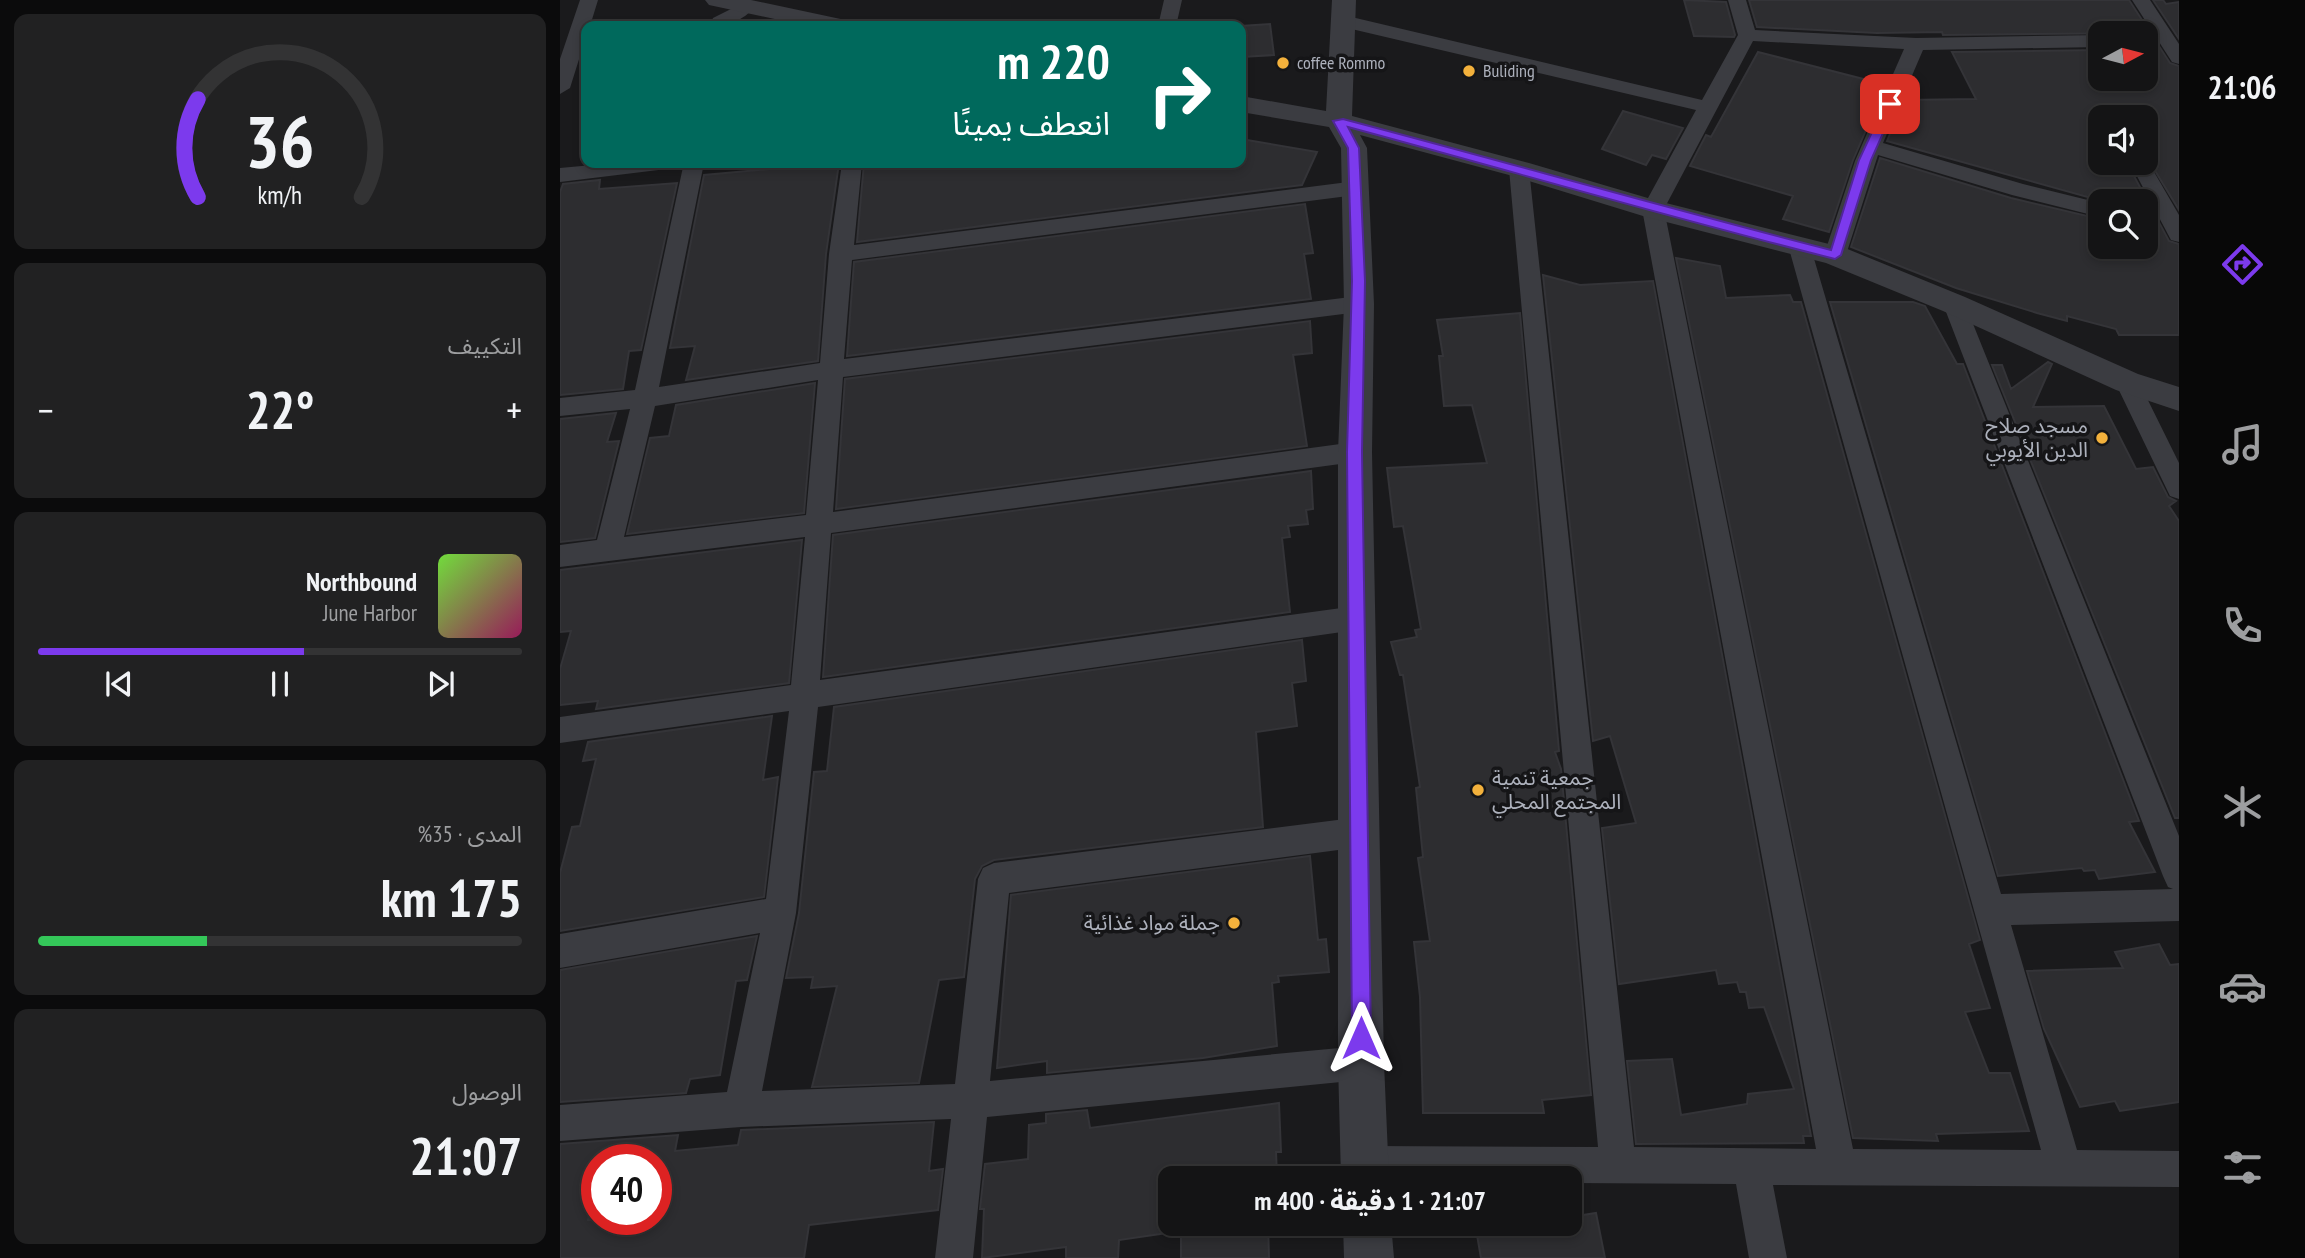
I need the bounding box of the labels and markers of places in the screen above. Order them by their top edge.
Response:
place label: coffee Rommo [1297,51,1385,74]
marker: coffee Rommo [1275,55,1291,71]
place label: Buliding [1483,59,1535,82]
marker: Buliding [1461,63,1477,79]
pin [1860,74,1920,134]
place label: مسجد صلاح الدين الأيوبي [1985,412,2088,466]
marker: مسجد صلاح الدين الأيوبي [2094,430,2110,446]
place label: جمعية تنمية المجتمع المحلي [1492,764,1621,818]
marker: جمعية تنمية المجتمع المحلي [1470,782,1486,798]
place label: جملة مواد غذائية [1084,909,1220,936]
marker: جملة مواد غذائية [1226,915,1242,931]

